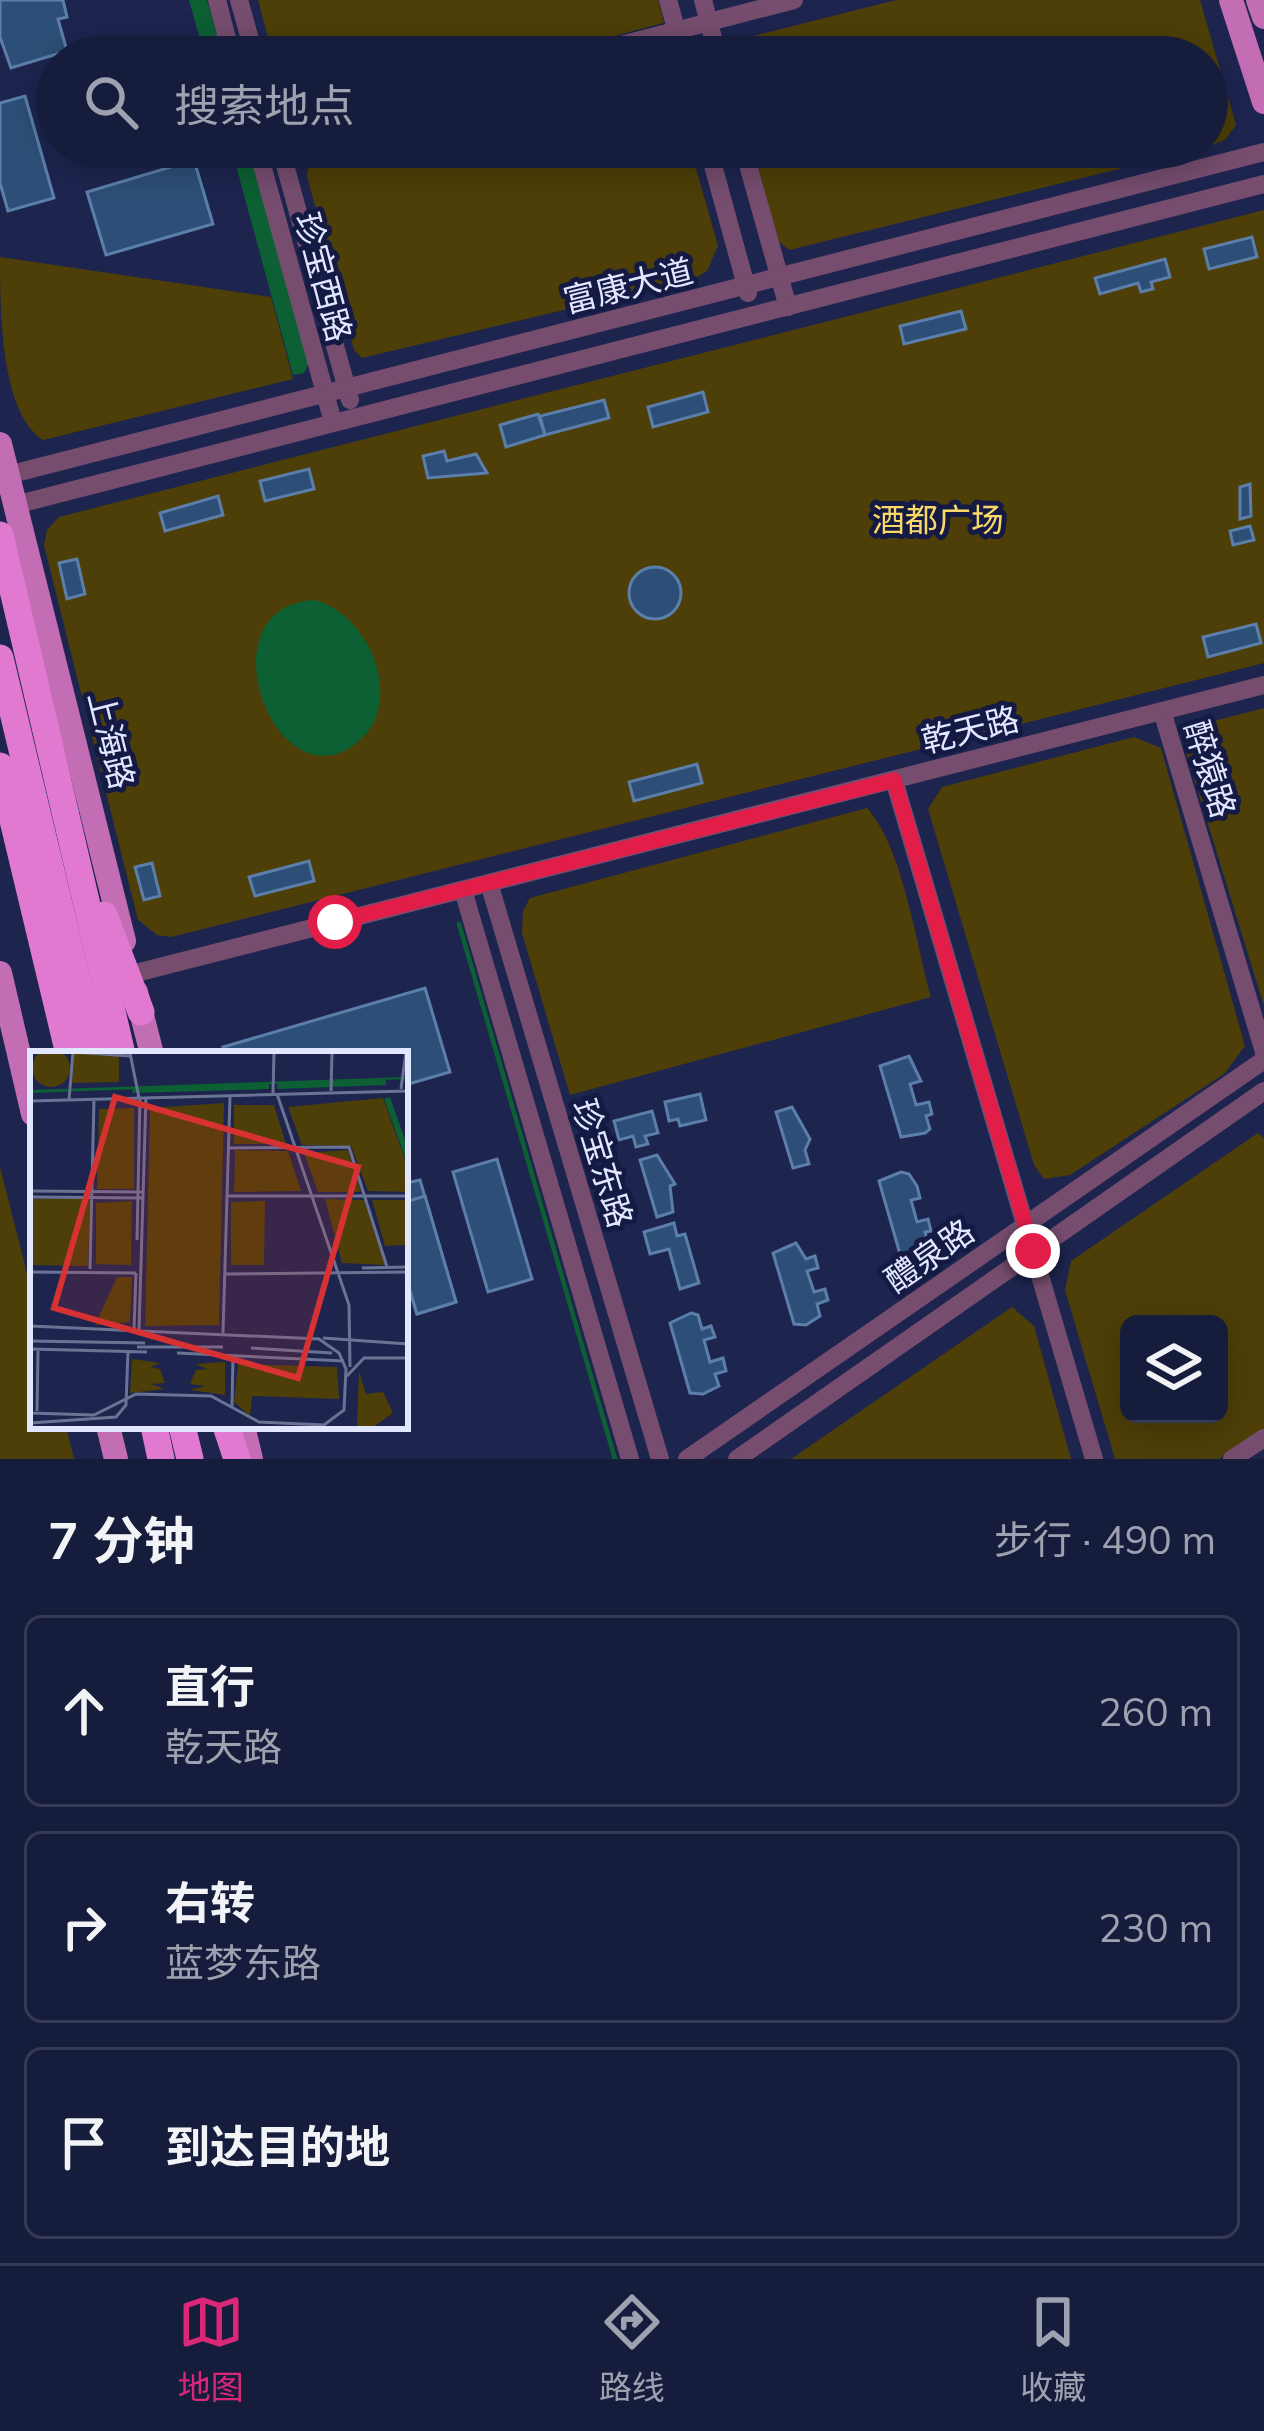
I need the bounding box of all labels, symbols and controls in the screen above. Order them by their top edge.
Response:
search box [36,36,1228,168]
icon: search [78,69,144,135]
text: 搜索地点 [174,77,354,133]
street label: 珍宝西路 [287,208,361,346]
street label: 富康大道 [559,249,697,321]
park label: 酒都广场 [872,499,1004,540]
street label: 上海路 [80,687,144,793]
street label: 乾天路 [917,697,1023,761]
street label: 醉猿路 [1177,716,1245,822]
route start [308,895,362,949]
inset map [30,1051,408,1429]
street label: 珍宝东路 [564,1094,642,1232]
street label: 醴泉路 [877,1210,981,1300]
route end [1006,1224,1060,1278]
map controls [1120,1315,1228,1423]
button: layers [1120,1315,1228,1423]
text: 7 分钟 [48,1508,195,1572]
text: 步行 · 490 m [994,1515,1216,1564]
text: 直行 [165,1658,255,1714]
icon: ahead [51,1678,117,1744]
text: 260 m [1098,1687,1213,1736]
text: 乾天路 [165,1722,282,1771]
text: 右转 [165,1874,255,1930]
icon: right [51,1894,117,1960]
text: 230 m [1098,1903,1213,1952]
text: 蓝梦东路 [165,1938,321,1987]
icon: arrive [51,2110,117,2176]
text: 到达目的地 [165,2118,390,2174]
tab: 地图 [178,2289,244,2409]
tab: 路线 [599,2289,665,2409]
tab: 收藏 [1020,2289,1086,2409]

